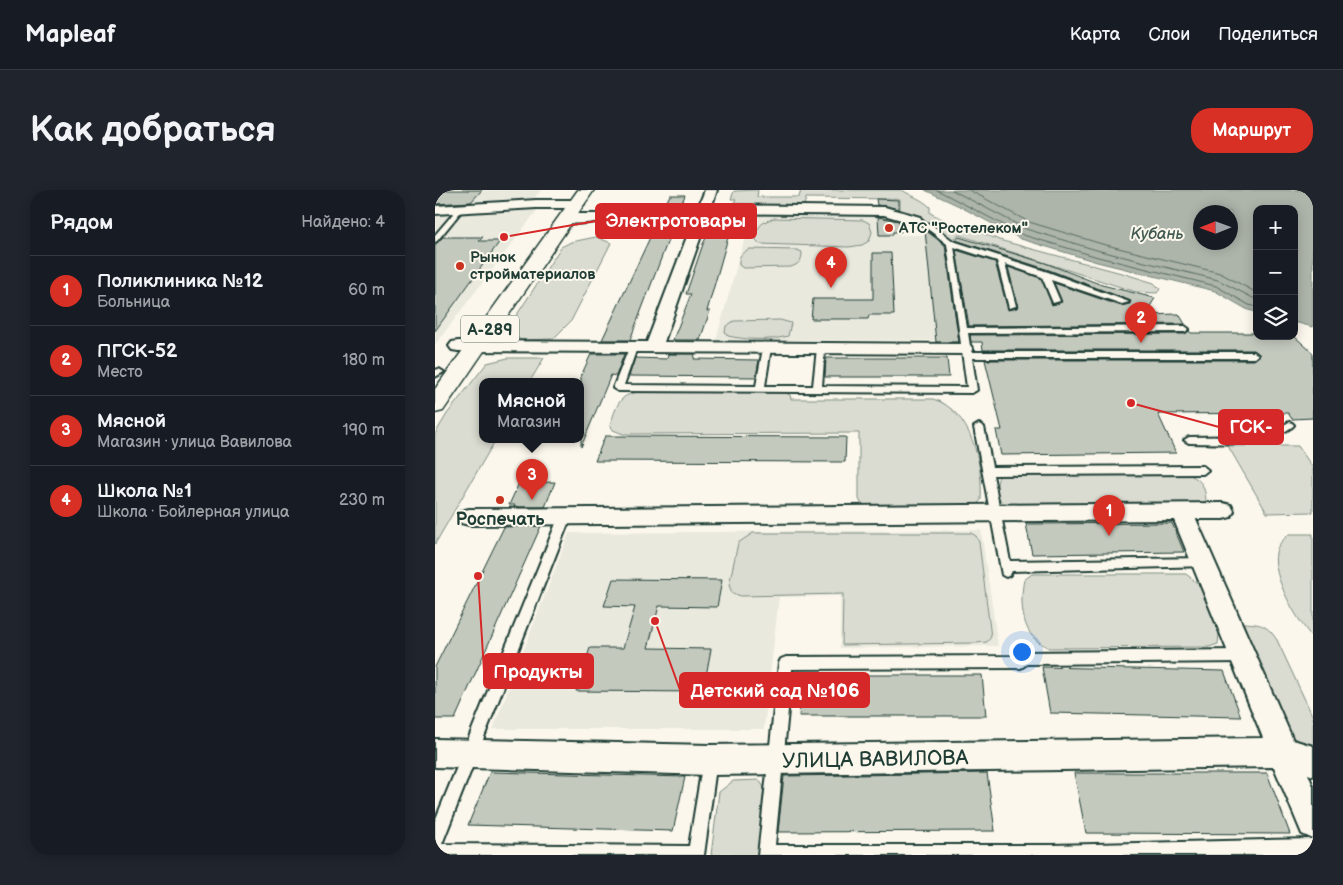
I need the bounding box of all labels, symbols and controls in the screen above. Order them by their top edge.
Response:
text: Mapleaf [25,20,116,49]
text: Карта [1070,24,1120,45]
text: Слои [1148,24,1190,45]
text: Поделиться [1218,24,1318,45]
button: Маршрут [1191,108,1313,153]
text: Как добраться [30,109,276,152]
callout: Электротовары [596,204,756,238]
north arrow [1193,205,1238,250]
map controls [1253,205,1298,340]
button: + [1253,205,1298,250]
text: Рядом [50,210,113,235]
text: Электротовары [606,210,746,233]
text: Найдено: 4 [301,213,385,232]
place label: АТС "Ростелеком" [898,219,1028,238]
marker: АТС "Ростелеком" [883,222,895,234]
water label: Кубань [1131,225,1184,244]
pin: 4 [815,247,847,288]
place label: Рынок стройматериалов [470,248,595,284]
button: − [1253,250,1298,295]
marker: Рынок стройматериалов [454,260,466,272]
text: Поликлиника №12 [97,270,263,293]
text: 1 [63,281,69,300]
text: 60 m [348,281,385,300]
text: Больница [97,293,170,312]
button: layers [1253,295,1298,340]
pin: 2 [1125,302,1157,343]
road number: А-289 [461,316,519,342]
text: ПГСК-52 [97,340,177,363]
text: 2 [61,351,71,370]
text: 180 m [343,351,385,370]
text: Место [97,363,143,382]
popup [479,378,584,443]
text: Мясной [497,390,566,413]
text: Мясной [97,410,166,433]
callout: ГСК- [1219,410,1283,444]
text: Магазин [497,413,561,432]
text: ГСК- [1229,416,1273,439]
text: 3 [61,421,71,440]
text: 190 m [343,421,385,440]
text: Магазин · улица Вавилова [97,433,292,452]
pin: 3 [516,459,548,500]
text: Школа №1 [97,480,192,503]
text: 4 [61,491,71,510]
text: 230 m [339,491,385,510]
marker: Роспечать [494,494,506,506]
pin: 1 [1093,495,1125,536]
text: Школа · Бойлерная улица [97,503,289,522]
place label: Роспечать [455,509,545,530]
your location [1009,639,1035,665]
callout: Продукты [484,654,593,688]
text: Продукты [493,661,583,684]
callout: Детский сад №106 [680,673,869,707]
text: Детский сад №106 [691,680,859,703]
street label: УЛИЦА ВАВИЛОВА [782,745,969,774]

